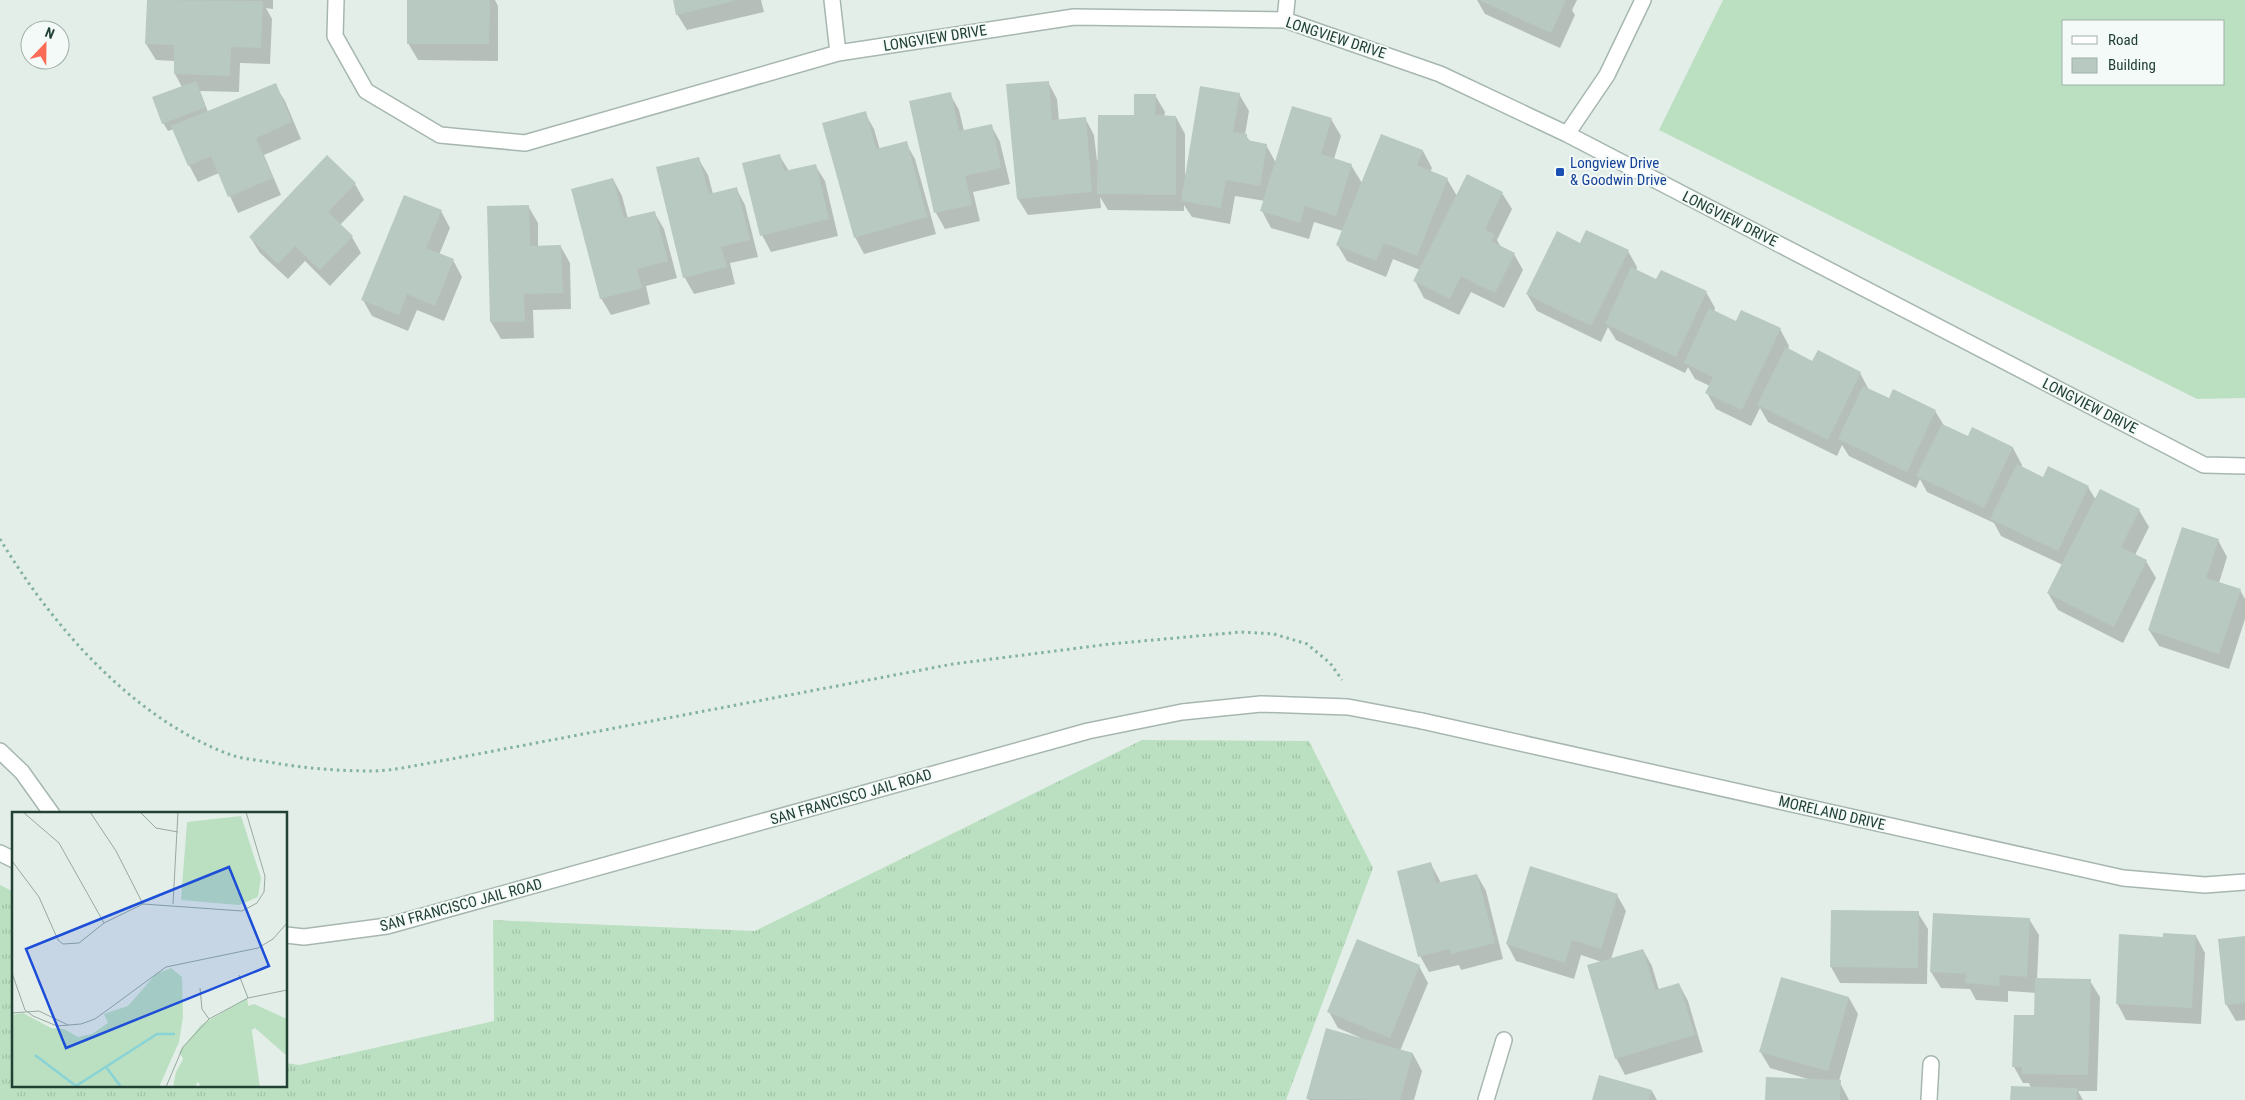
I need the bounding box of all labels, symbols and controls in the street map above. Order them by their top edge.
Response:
street label: LONGVIEW DRIVE [1284,13,1388,63]
north arrow [20,20,70,70]
legend [2062,20,2225,85]
street label: LONGVIEW DRIVE [882,21,988,55]
text: N [43,24,57,42]
text: Road [2108,31,2138,49]
text: Building [2108,56,2156,74]
place label: Longview Drive & Goodwin Drive [1570,154,1667,189]
marker: Longview Drive & Goodwin Drive [1554,166,1566,178]
street label: LONGVIEW DRIVE [1679,187,1781,251]
street label: LONGVIEW DRIVE [2039,374,2141,438]
street label: SAN FRANCISCO JAIL ROAD [768,765,934,829]
street label: MORELAND DRIVE [1777,792,1887,834]
inset map [12,812,288,1088]
street label: SAN FRANCISCO JAIL ROAD [378,875,544,935]

